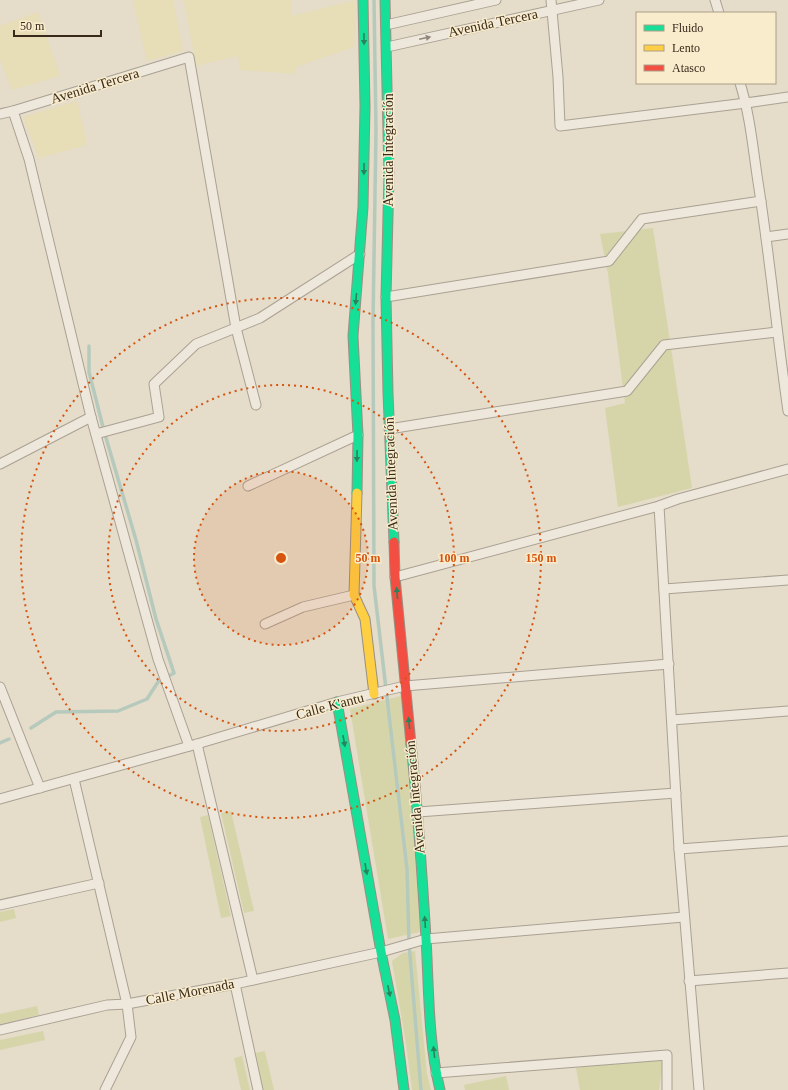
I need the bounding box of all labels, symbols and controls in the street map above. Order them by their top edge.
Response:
street label: Avenida Tercera [447,6,540,40]
scale bar [14,12,101,38]
legend [636,12,776,84]
text: 50 m [20,19,45,33]
text: Fluido [672,21,703,35]
one-way arrow [361,33,367,46]
one-way arrow [418,35,431,41]
text: Lento [672,41,700,55]
text: Atasco [672,61,705,75]
street label: Avenida Tercera [49,65,142,107]
street label: Avenida Integración [381,93,396,207]
one-way arrow [360,163,367,175]
one-way arrow [353,293,360,305]
street label: Avenida Integración [382,417,400,531]
one-way arrow [354,450,360,463]
centre of rings [274,551,288,565]
text: 50 m [356,551,381,565]
text: 100 m [439,551,470,565]
text: 150 m [526,551,557,565]
one-way arrow [393,587,400,599]
street label: Calle K'antu [294,690,366,722]
one-way arrow [405,717,412,729]
one-way arrow [341,735,347,747]
street label: Avenida Integración [403,740,427,854]
one-way arrow [363,863,369,875]
one-way arrow [422,916,429,928]
street label: Calle Morenada [144,976,236,1008]
one-way arrow [386,985,392,997]
one-way arrow [430,1046,437,1058]

